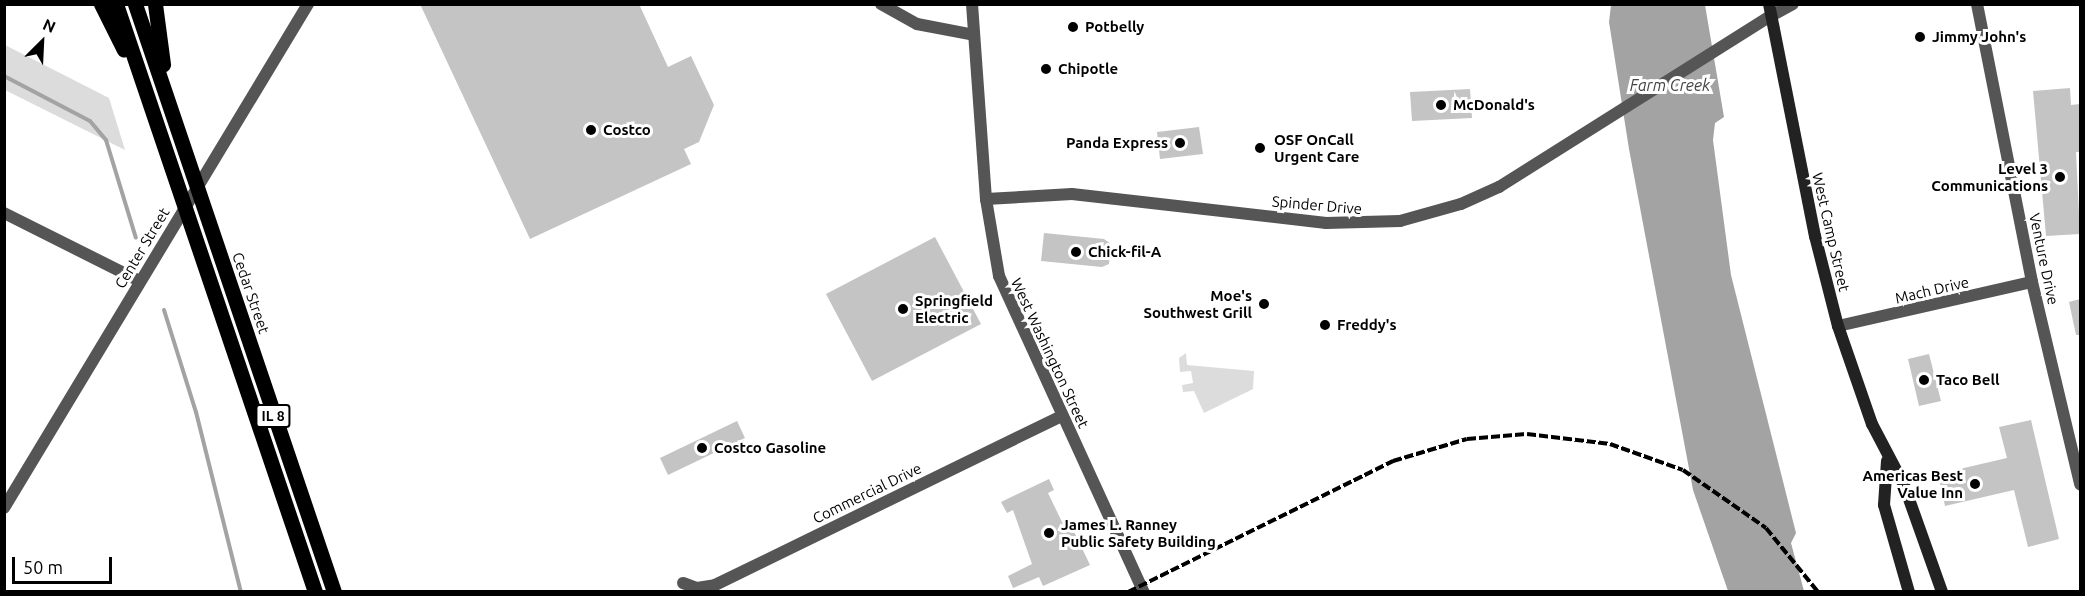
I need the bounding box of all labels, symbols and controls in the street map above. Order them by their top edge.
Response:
north arrow [12,12,72,72]
text: N [40,15,58,36]
place label: Potbelly [1085,18,1144,36]
marker: Potbelly [1066,20,1080,34]
place label: Jimmy John's [1932,28,2026,46]
marker: Jimmy John's [1913,30,1927,44]
place label: Chipotle [1058,60,1118,78]
marker: Chipotle [1039,62,1053,76]
water label: Farm Creek [1630,75,1710,95]
place label: McDonald's [1453,96,1535,114]
marker: McDonald's [1434,98,1448,112]
place label: Costco [603,121,651,139]
marker: Costco [584,123,598,137]
place label: OSF OnCall Urgent Care [1274,130,1359,165]
place label: Panda Express [1066,134,1168,152]
marker: Panda Express [1173,136,1187,150]
marker: OSF OnCall Urgent Care [1251,139,1269,157]
place label: Level 3 Communications [1931,159,2048,194]
marker: Level 3 Communications [2053,170,2067,184]
street label: West Camp Street [1809,171,1853,293]
street label: Spinder Drive [1271,192,1363,218]
street label: Center Street [111,204,173,292]
street label: Venture Drive [2026,212,2062,306]
place label: Chick-fil-A [1088,243,1161,261]
marker: Chick-fil-A [1069,245,1083,259]
street label: Cedar Street [229,250,273,336]
street label: Mach Drive [1893,273,1971,307]
street label: West Washington Street [1007,275,1093,431]
place label: Moe's Southwest Grill [1143,286,1252,321]
place label: Springfield Electric [915,291,993,326]
marker: Moe's Southwest Grill [1257,297,1271,311]
marker: Springfield Electric [896,302,910,316]
place label: Freddy's [1337,316,1397,334]
marker: Freddy's [1318,318,1332,332]
place label: Taco Bell [1936,371,1999,389]
marker: Taco Bell [1917,373,1931,387]
road number: IL 8 [255,405,291,427]
place label: Costco Gasoline [714,439,826,457]
marker: Costco Gasoline [695,441,709,455]
street label: Commercial Drive [810,459,924,527]
place label: Americas Best Value Inn [1863,466,1963,501]
marker: Americas Best Value Inn [1968,477,1982,491]
place label: James L. Ranney Public Safety Building [1061,515,1216,550]
marker: James L. Ranney Public Safety Building [1042,526,1056,540]
scale bar [15,545,116,583]
text: 50 m [23,557,63,577]

